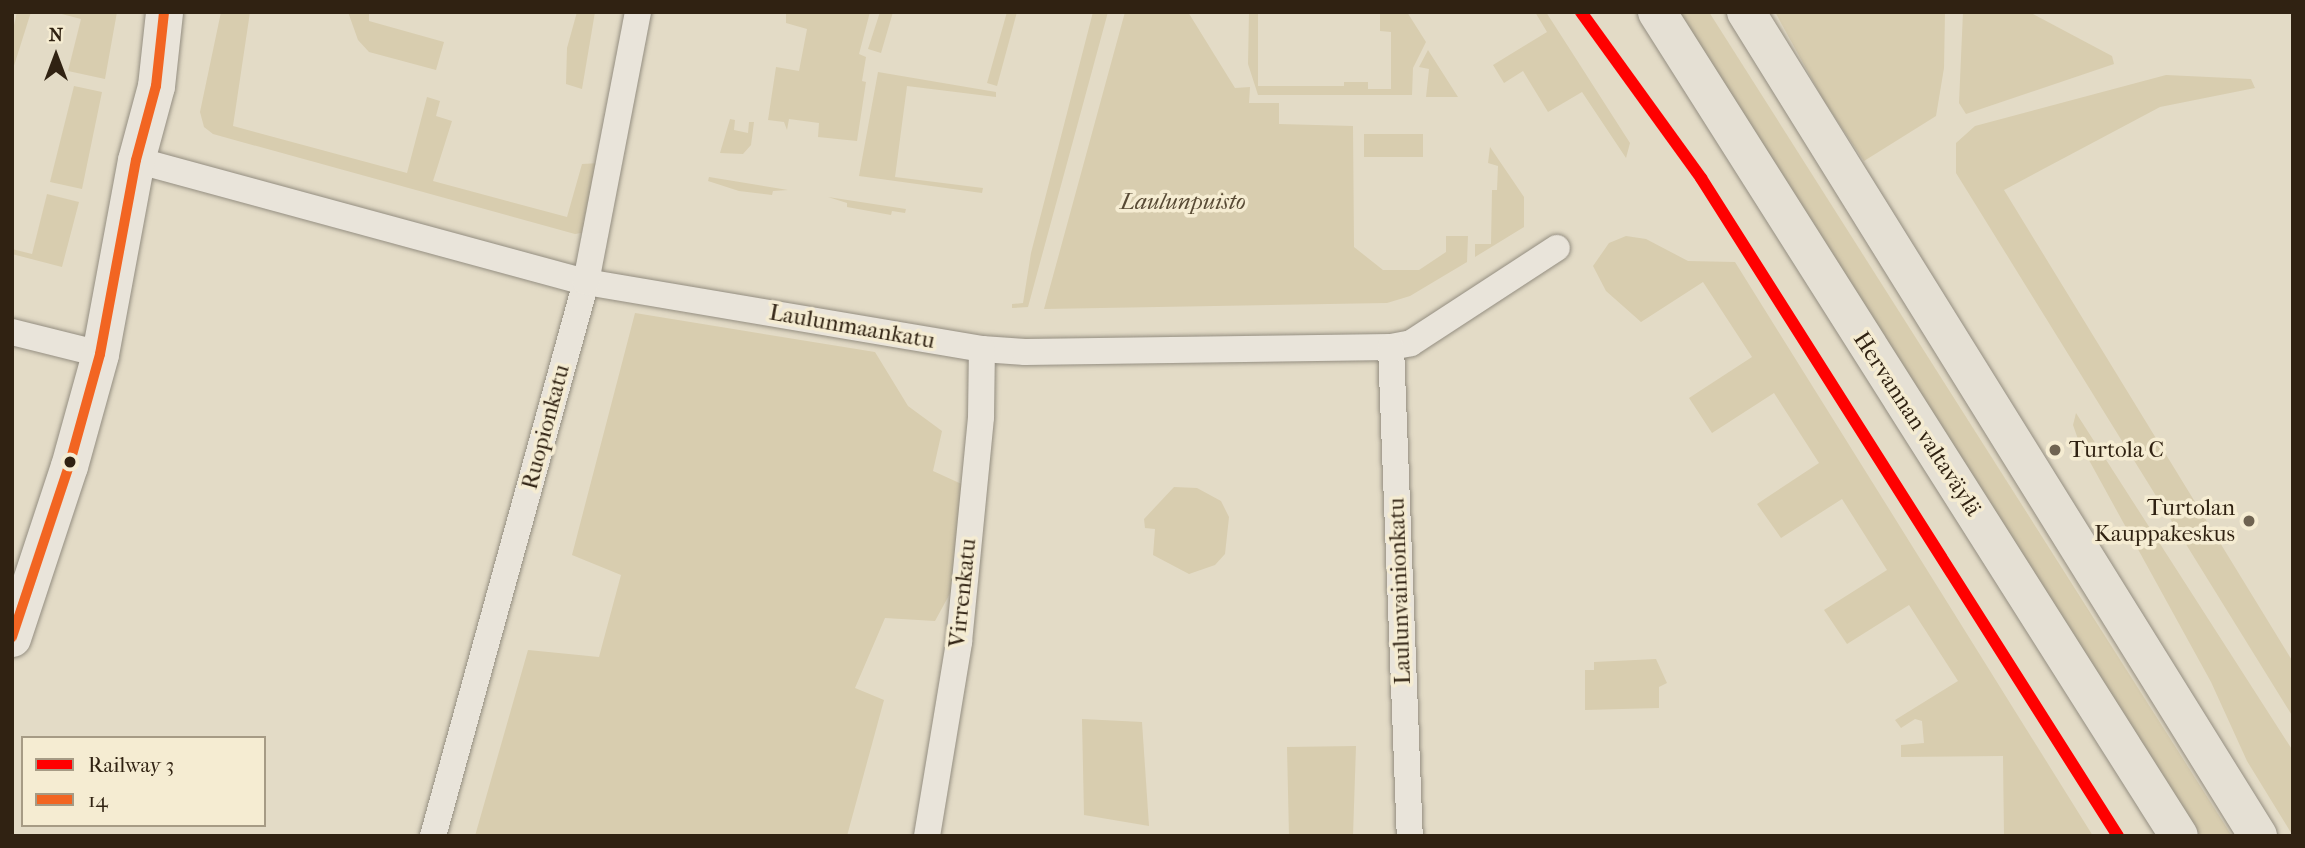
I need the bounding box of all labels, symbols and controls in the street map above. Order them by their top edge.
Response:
north arrow [21,21,91,91]
text: N [49,24,63,46]
park label: Laulunpuisto [1120,188,1246,216]
street label: Laulunmaankatu [767,299,937,355]
street label: Hervannan valtaväylä [1847,327,1987,521]
street label: Ruopionkatu [516,361,576,493]
place label: Turtola C [2069,436,2164,464]
marker: Turtola C [2047,442,2063,458]
unlabelled marker [63,455,77,469]
place label: Turtolan Kauppakeskus [2094,494,2235,548]
street label: Laulunvainionkatu [1383,497,1417,685]
marker: Turtolan Kauppakeskus [2241,513,2257,529]
street label: Virrenkatu [944,537,982,649]
legend [21,736,266,827]
text: Railway 3 [88,753,174,777]
text: 14 [88,788,108,812]

